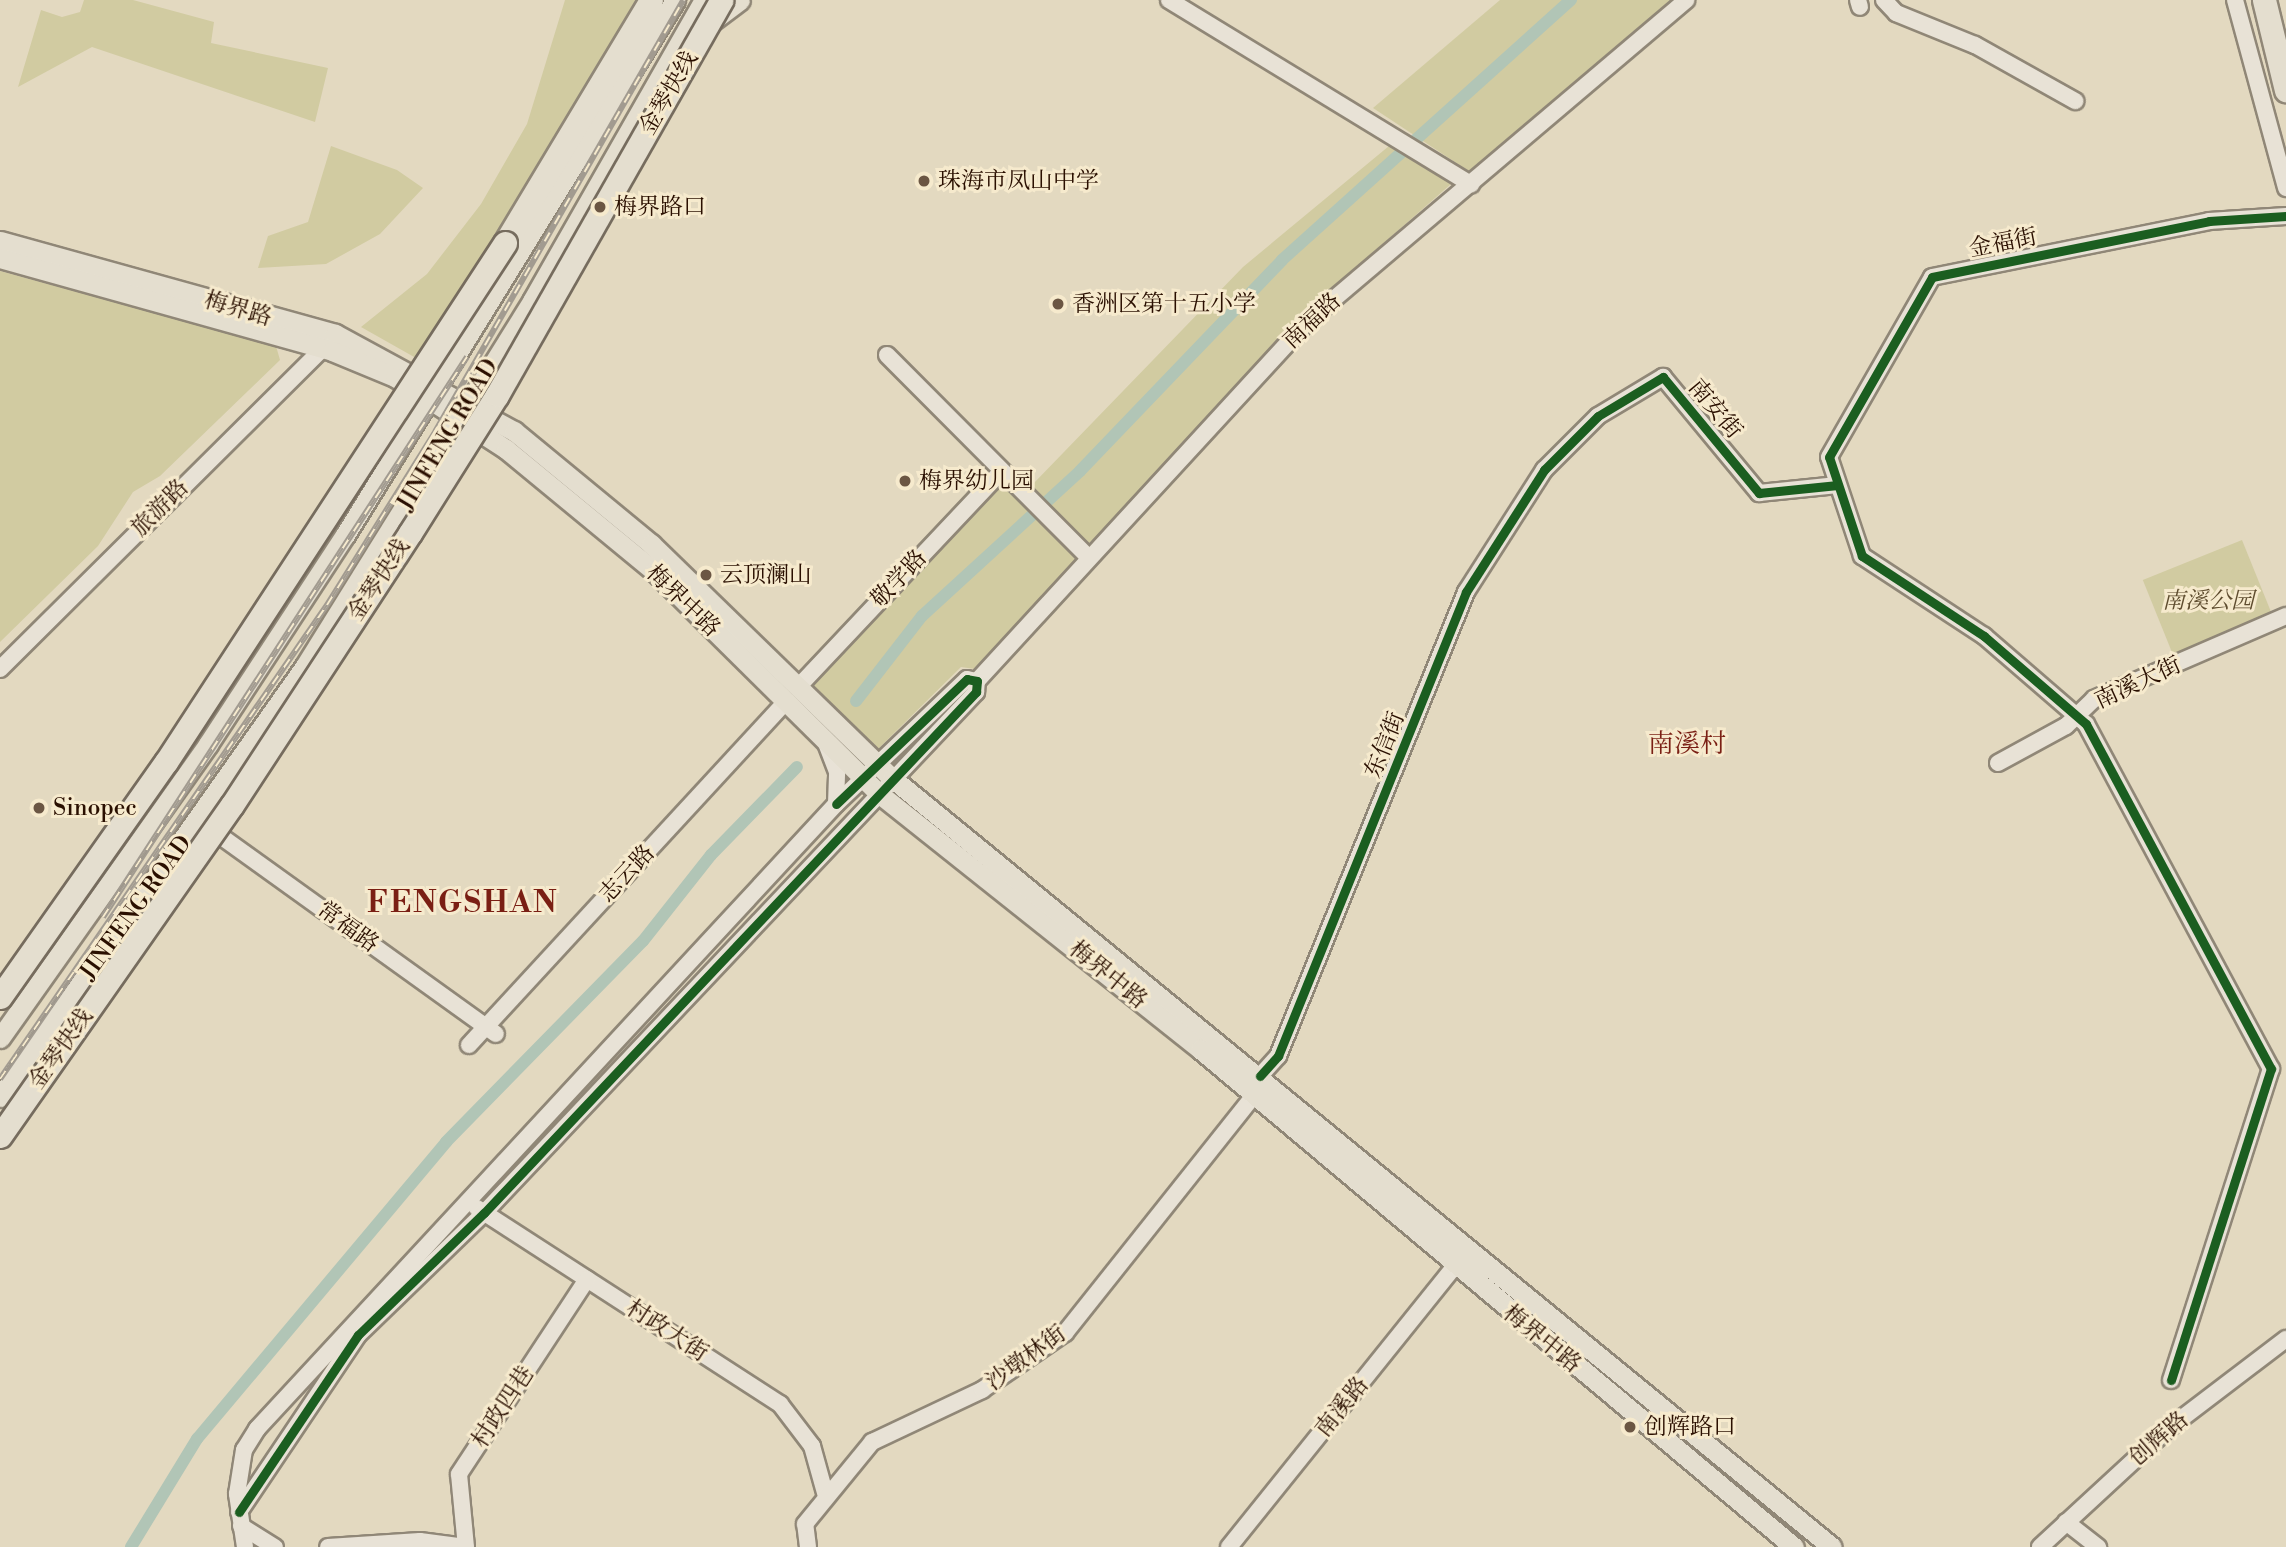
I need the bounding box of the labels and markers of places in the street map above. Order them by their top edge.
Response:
place label: 珠海市凤山中学 [938,167,1099,195]
marker: 珠海市凤山中学 [916,173,932,189]
place label: 梅界路口 [614,193,706,221]
marker: 梅界路口 [592,199,608,215]
place label: 香洲区第十五小学 [1072,290,1256,318]
marker: 香洲区第十五小学 [1050,296,1066,312]
place label: 梅界幼儿园 [919,467,1034,495]
marker: 梅界幼儿园 [897,473,913,489]
place label: 云顶澜山 [720,561,812,589]
marker: 云顶澜山 [698,567,714,583]
place label: Sinopec [53,794,137,822]
marker: Sinopec [31,800,47,816]
place label: 创辉路口 [1644,1413,1736,1441]
marker: 创辉路口 [1622,1419,1638,1435]

